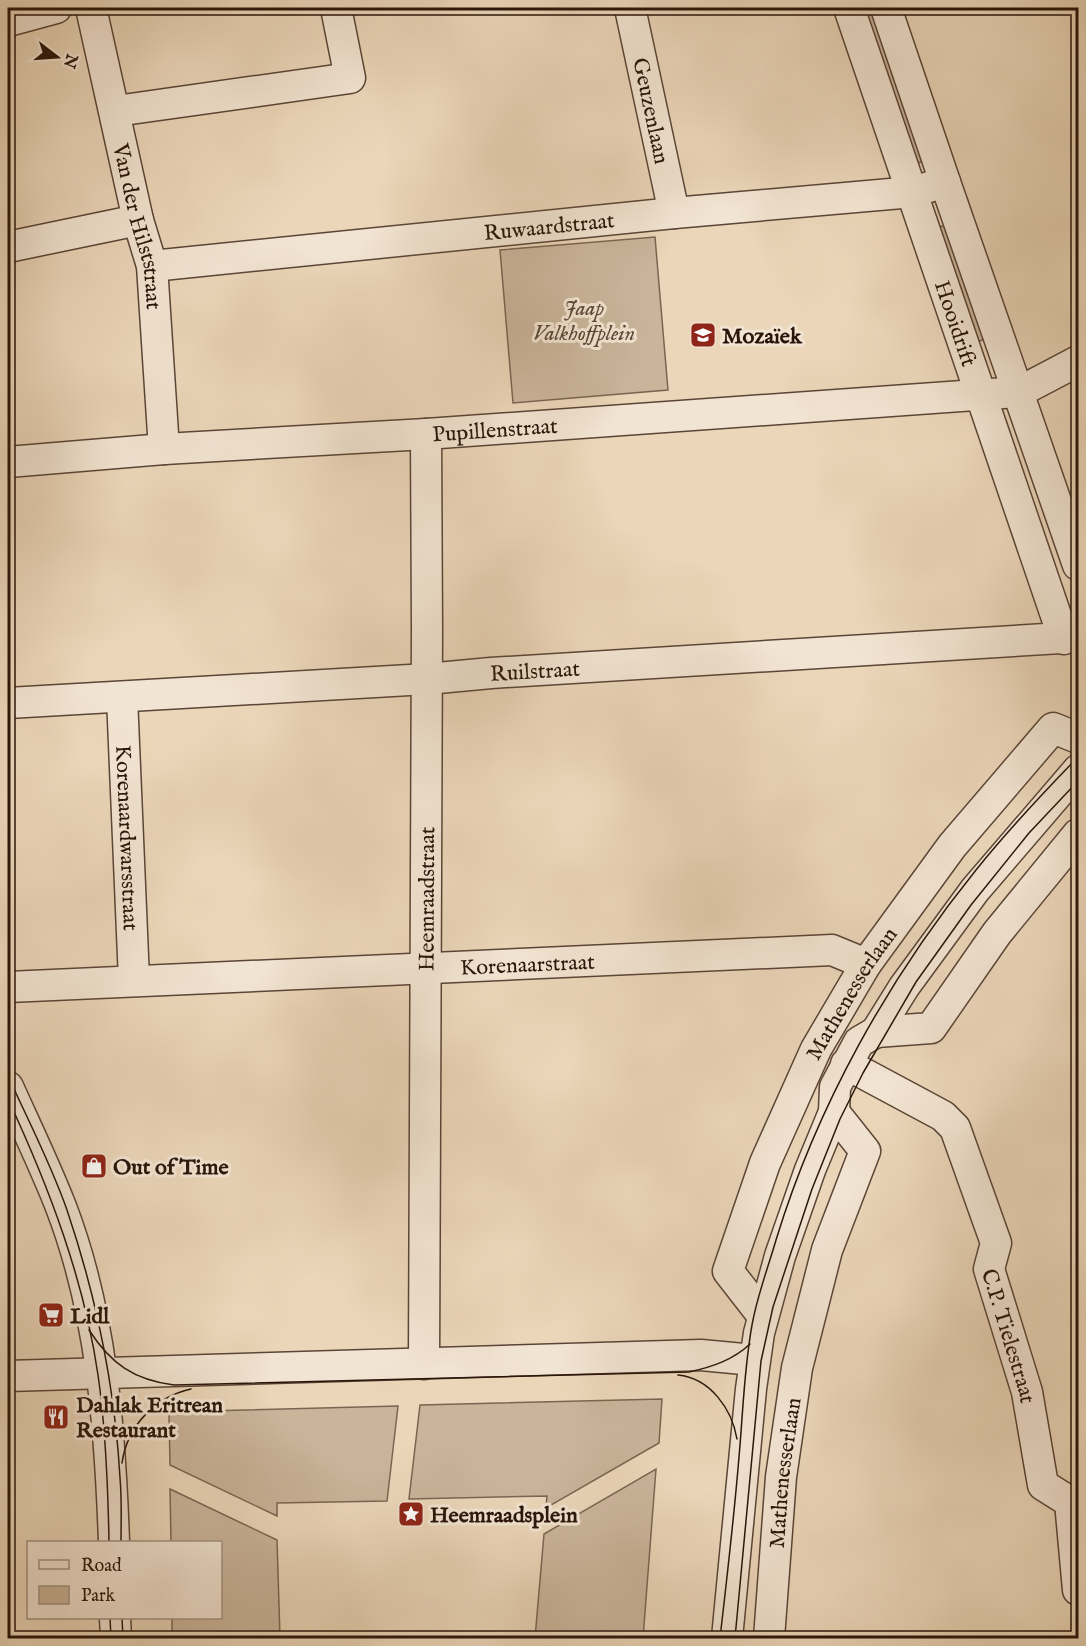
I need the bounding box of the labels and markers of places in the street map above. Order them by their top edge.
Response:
school or university icon: Mozaïek [688,320,718,350]
place label: Mozaïek [722,323,803,351]
shop icon: Out of Time [79,1151,109,1181]
place label: Out of Time [113,1154,228,1182]
supermarket icon: Lidl [36,1300,66,1330]
place label: Lidl [70,1303,110,1331]
place label: Dahlak Eritrean Restaurant [76,1392,223,1445]
restaurant icon: Dahlak Eritrean Restaurant [41,1402,71,1432]
place icon: Heemraadsplein [396,1499,426,1529]
place label: Heemraadsplein [430,1502,578,1530]

